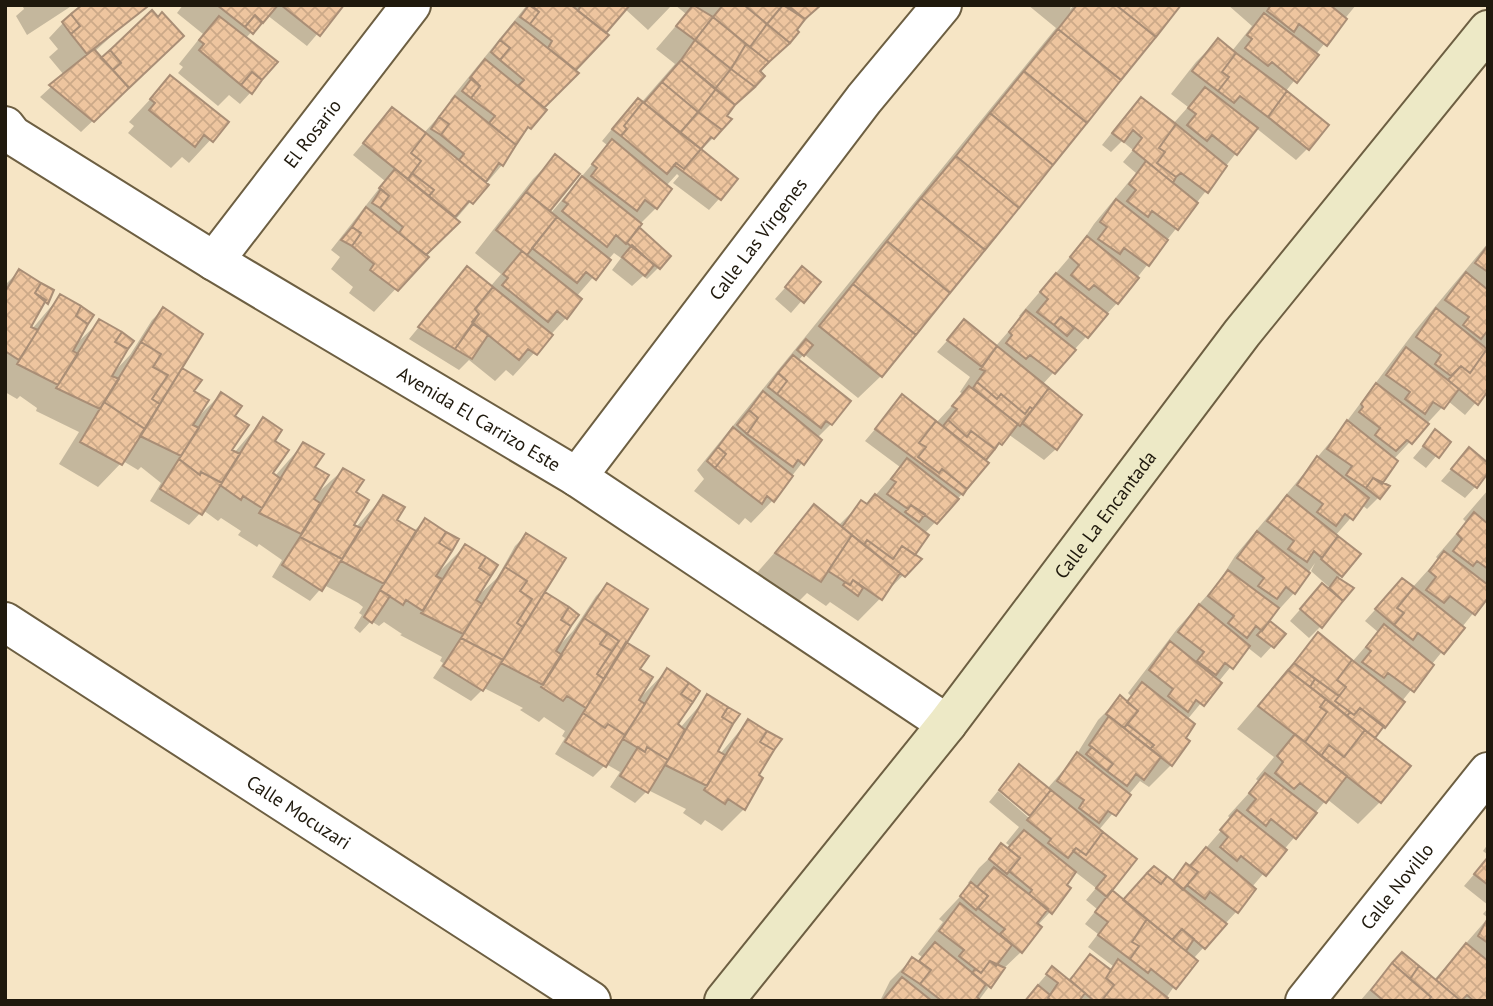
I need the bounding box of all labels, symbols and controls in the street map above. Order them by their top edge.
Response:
street label: El Rosario [278,94,346,173]
street label: Calle Las Virgenes [704,173,812,305]
street label: Avenida El Carrizo Este [393,361,565,477]
street label: Calle La Encantada [1049,446,1161,583]
street label: Calle Mocuzari [242,770,356,855]
street label: Calle Novillo [1355,838,1439,934]

